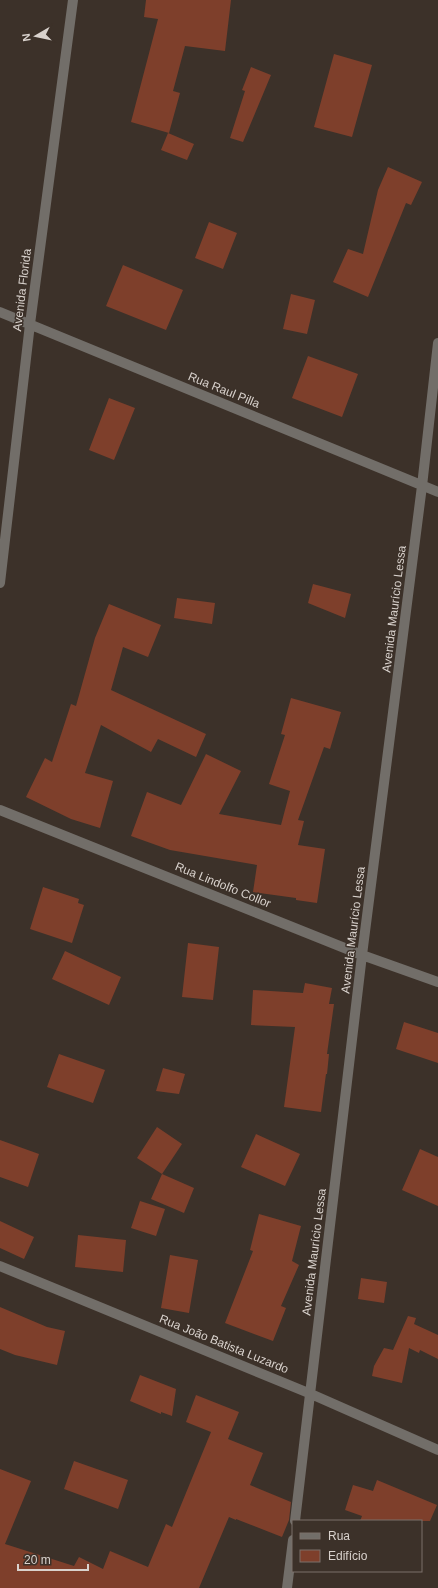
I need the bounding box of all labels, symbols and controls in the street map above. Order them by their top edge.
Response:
north arrow [16,16,56,56]
text: N [20,33,33,42]
street label: Avenida Florida [10,248,34,332]
street label: Rua Raul Pilla [186,369,262,411]
street label: Avenida Maurício Lessa [379,544,409,673]
street label: Rua Lindolfo Collor [173,859,273,911]
street label: Avenida Maurício Lessa [338,865,368,994]
street label: Avenida Maurício Lessa [299,1187,329,1316]
street label: Rua João Batista Luzardo [157,1312,291,1376]
legend [292,1520,422,1572]
text: Rua [328,1529,350,1543]
scale bar [18,1546,88,1572]
text: Edifício [328,1549,368,1563]
text: 20 m [24,1553,51,1567]

